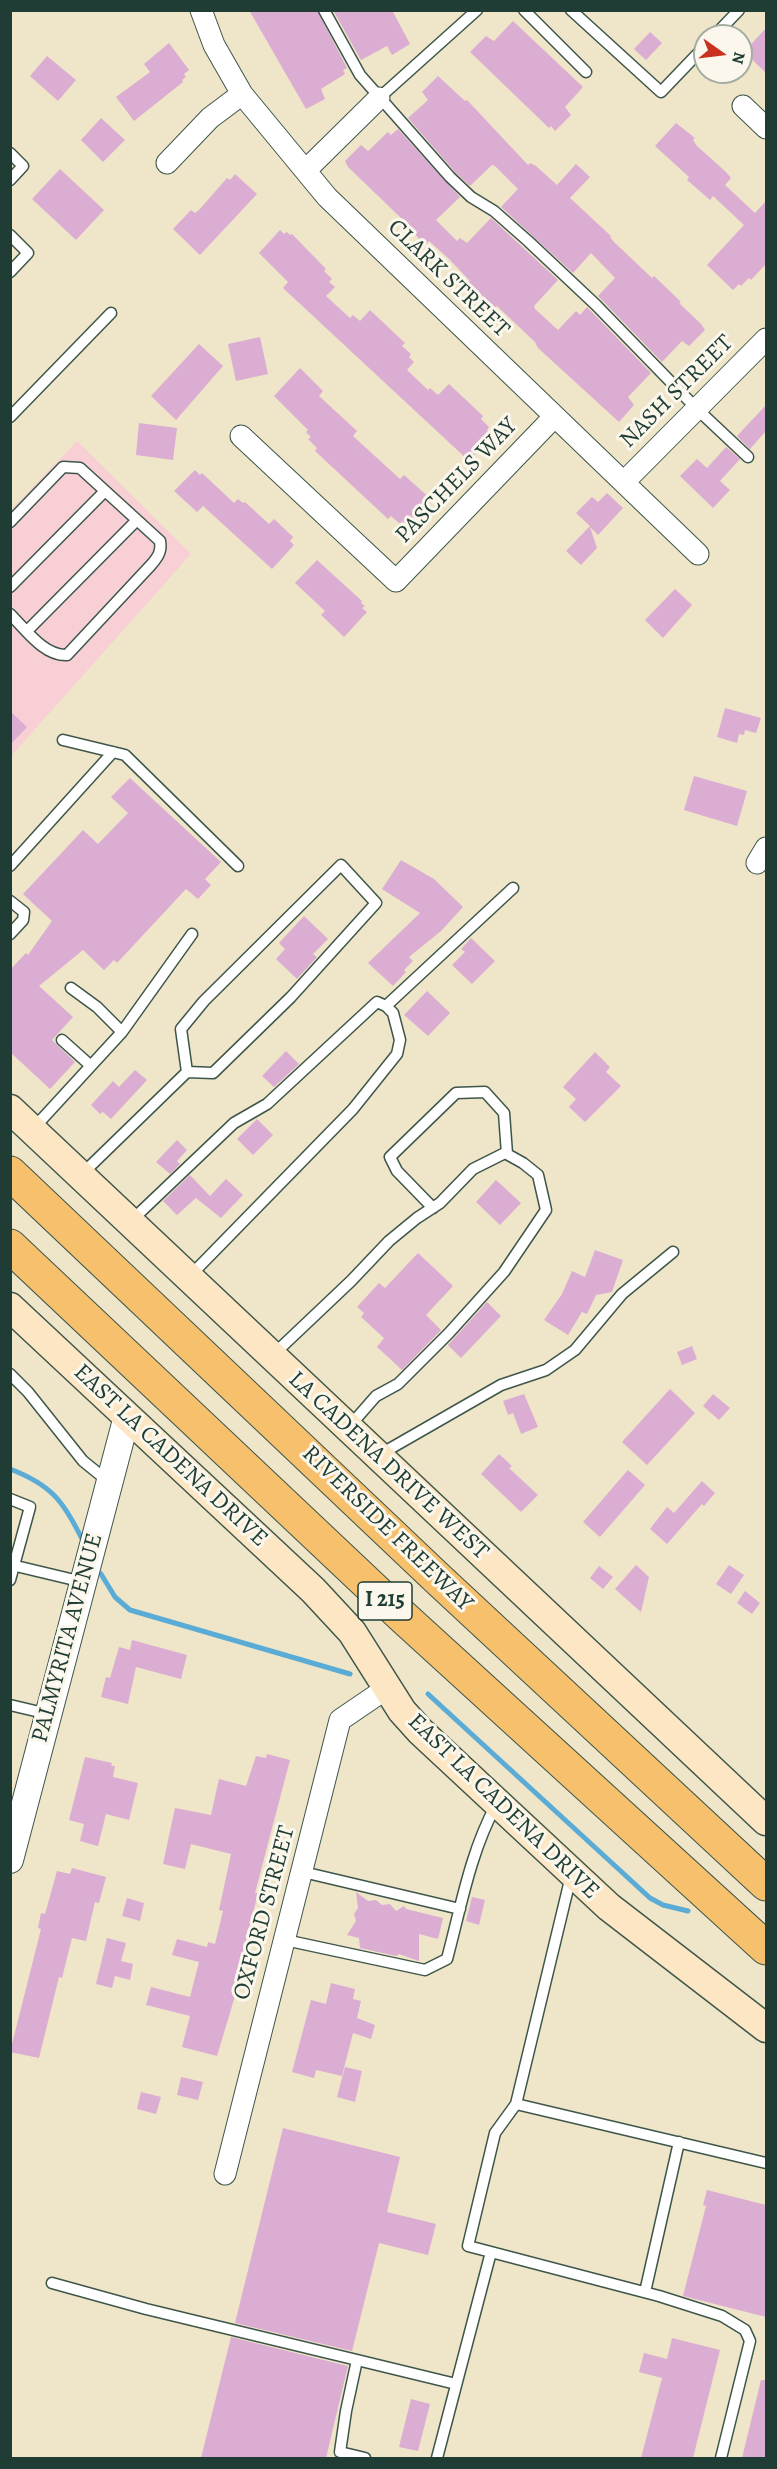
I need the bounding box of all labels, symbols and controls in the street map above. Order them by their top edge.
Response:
north arrow [693,24,753,84]
text: N [726,50,751,66]
street label: CLARK STREET [381,214,515,344]
street label: NASH STREET [614,329,740,455]
street label: PASCHELS WAY [390,412,524,550]
street label: EAST LA CADENA DRIVE [67,1358,273,1554]
street label: LA CADENA DRIVE WEST [282,1366,494,1566]
street label: RIVERSIDE FREEWAY [295,1440,479,1618]
street label: PALMYRITA AVENUE [26,1530,110,1746]
road number: I 215 [358,1582,412,1620]
street label: EAST LA CADENA DRIVE [401,1708,605,1906]
street label: OXFORD STREET [228,1823,302,2003]

